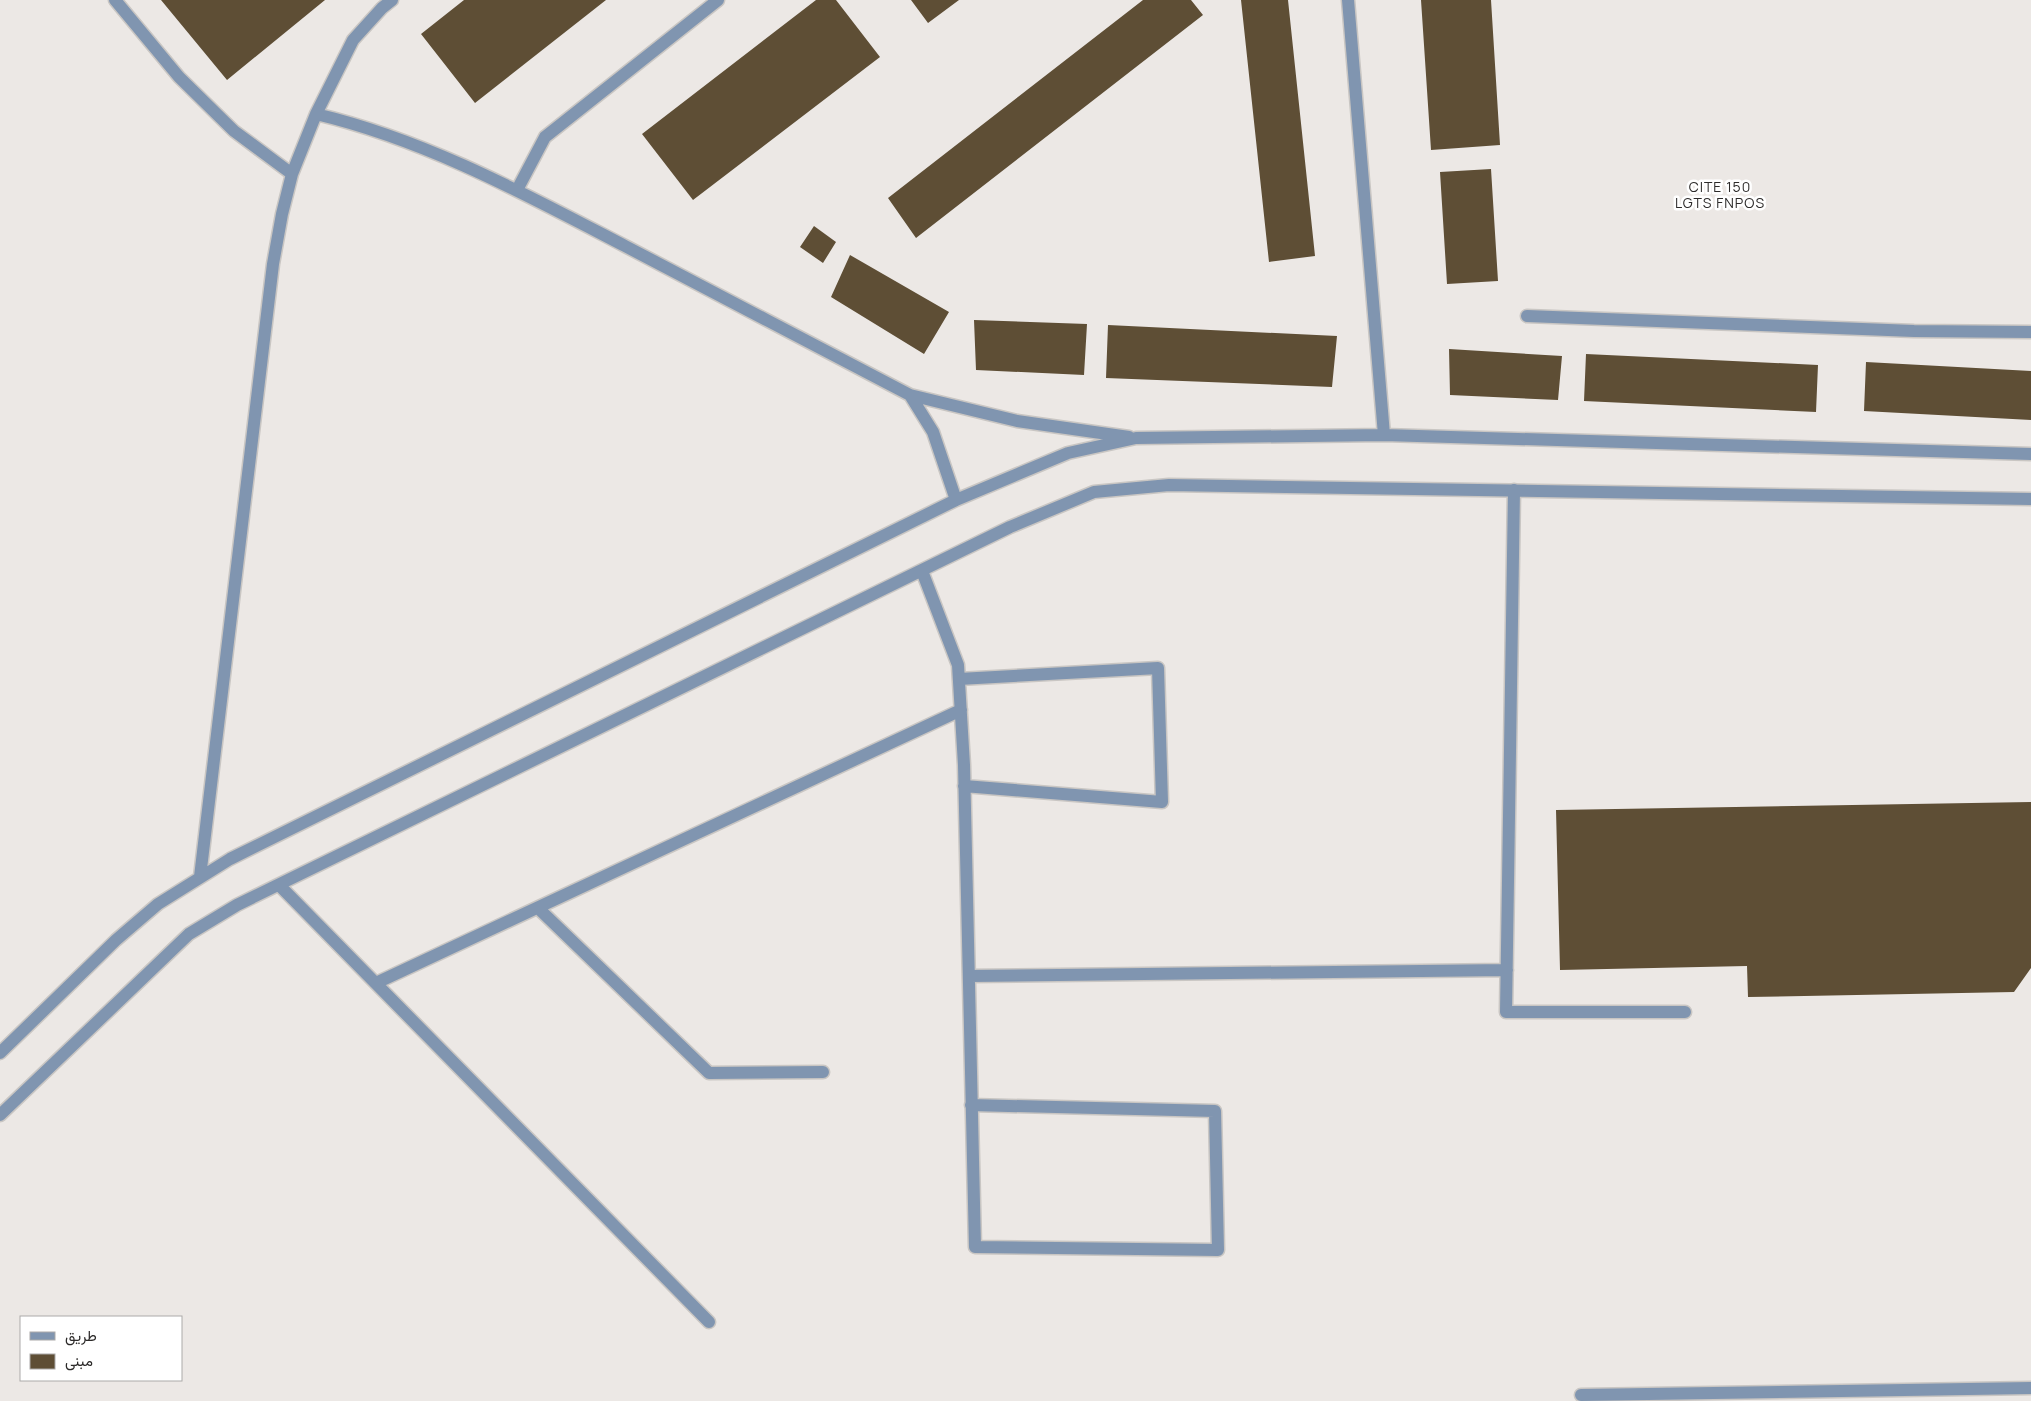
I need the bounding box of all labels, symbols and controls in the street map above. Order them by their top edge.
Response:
district label: CITE 150 LGTS FNPOS [1675,177,1765,212]
legend [20,1316,182,1381]
text: طريق [65,1325,97,1346]
text: مبنى [65,1350,93,1371]

